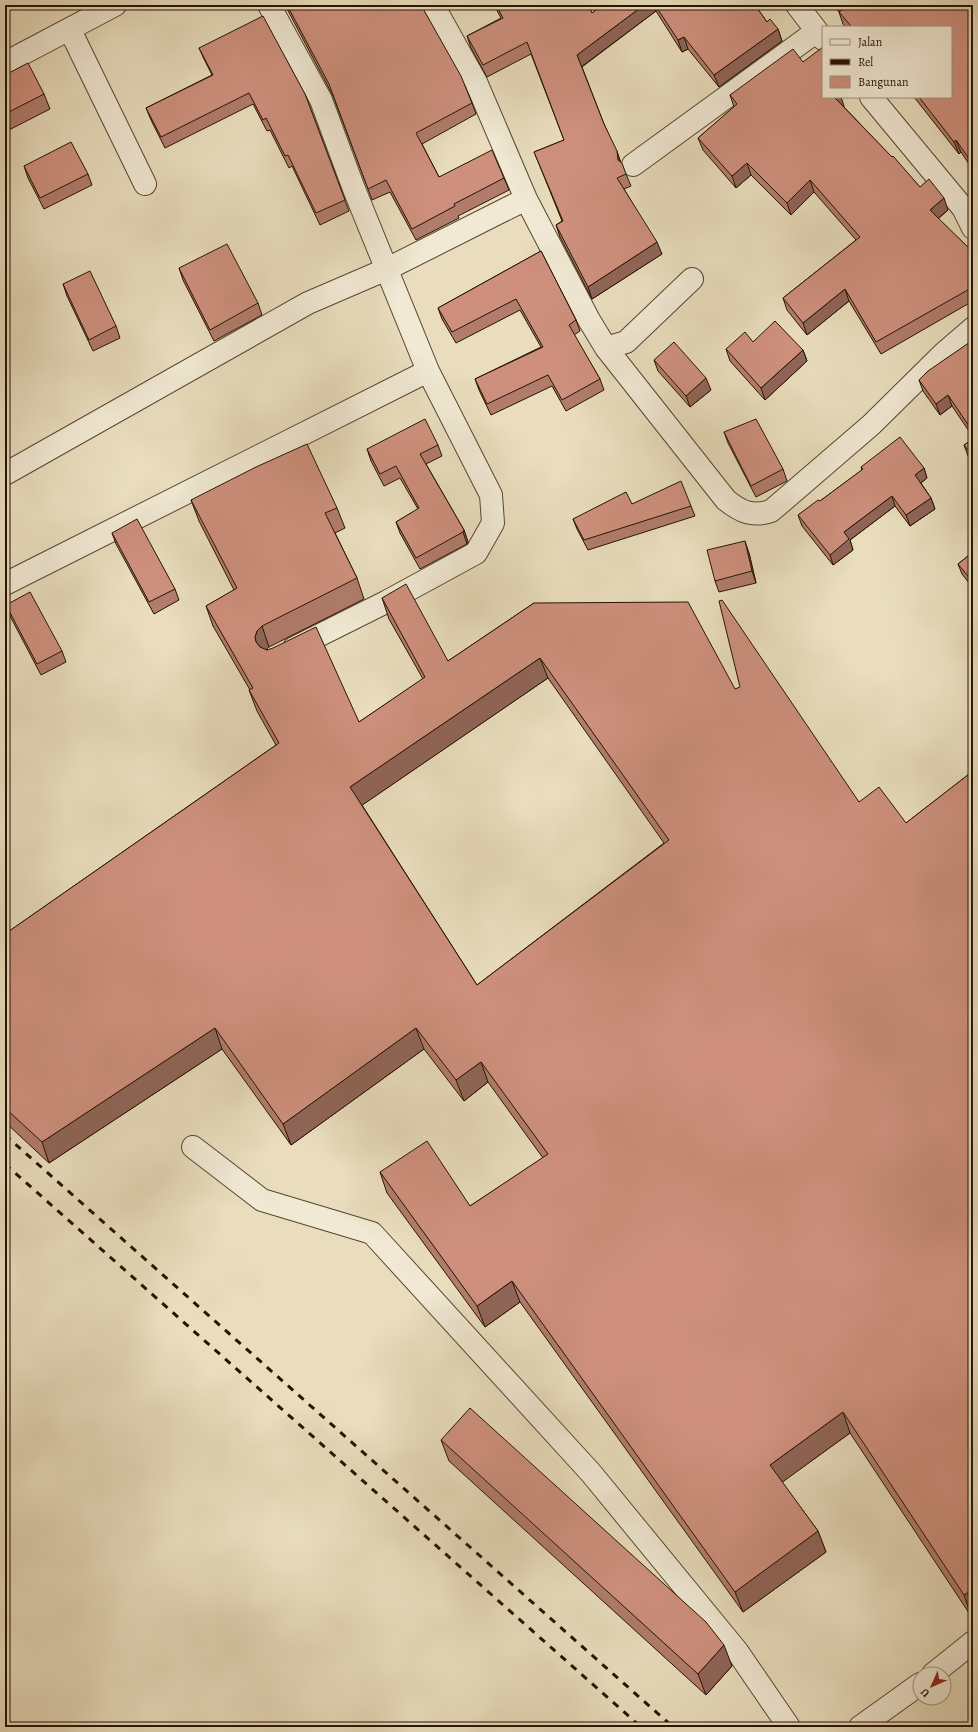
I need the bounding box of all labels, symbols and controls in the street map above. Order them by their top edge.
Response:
legend [822,26,952,98]
text: Jalan [858,34,883,50]
text: Rel [858,54,873,70]
text: Bangunan [858,74,909,90]
north arrow [912,1666,952,1706]
text: U [917,1684,933,1701]

